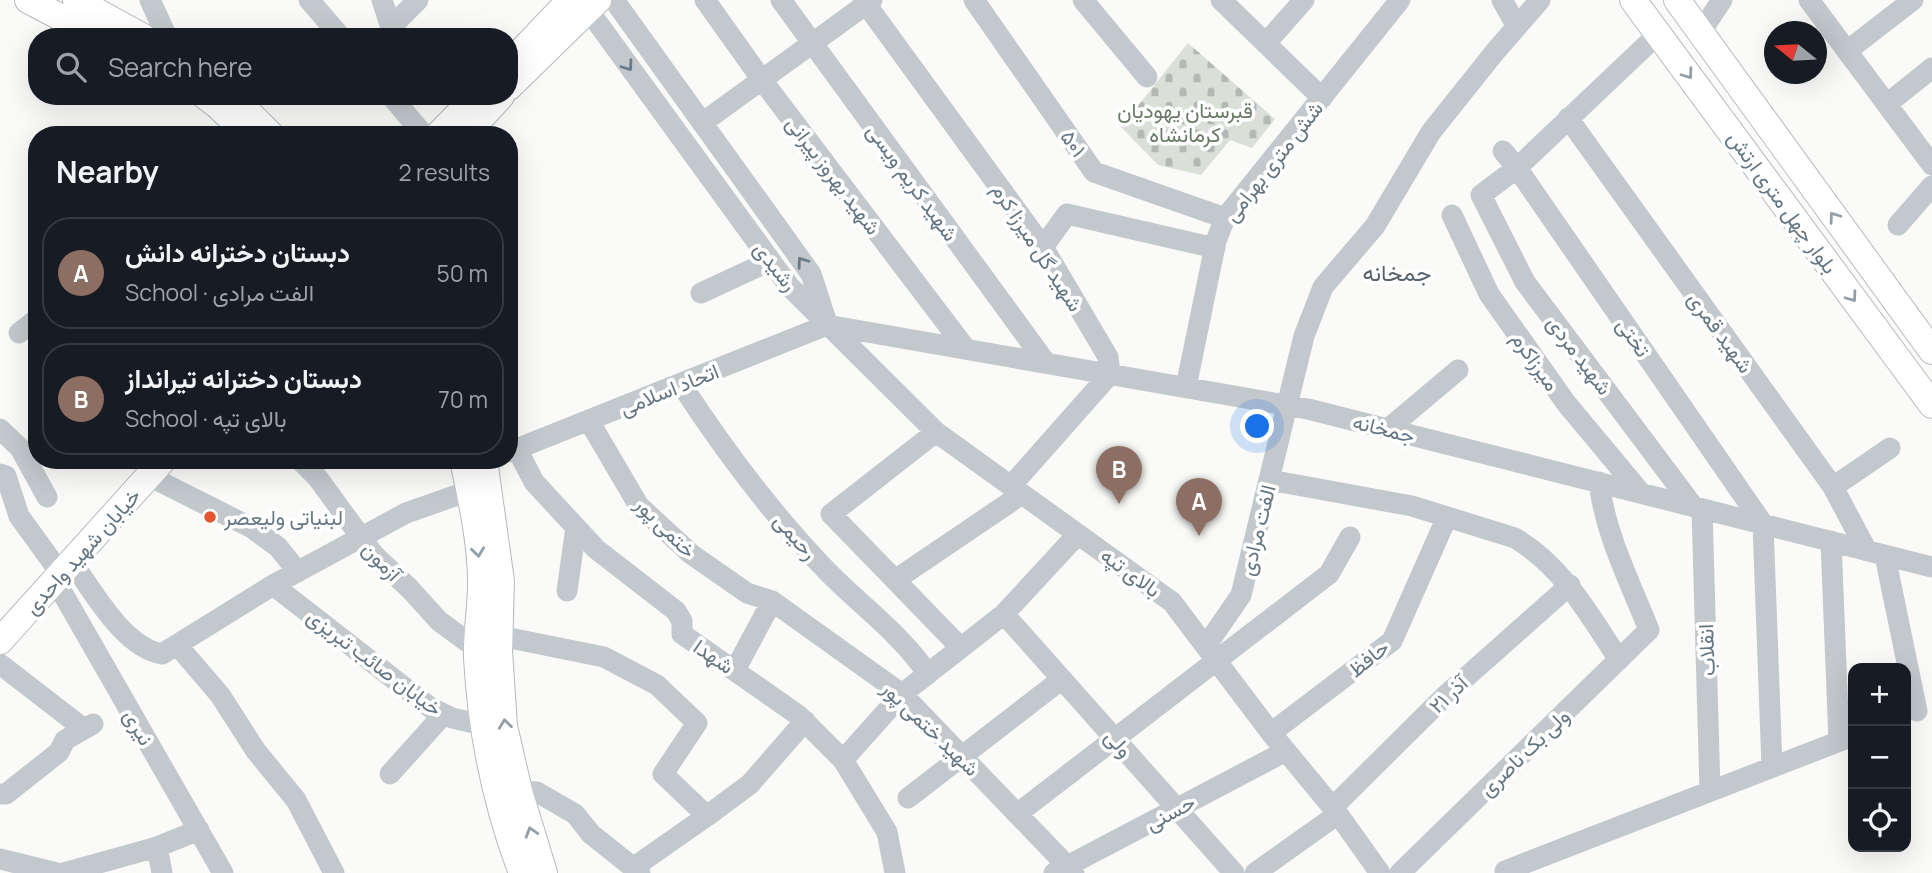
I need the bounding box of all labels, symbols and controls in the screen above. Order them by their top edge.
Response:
north arrow [1764,21,1827,84]
search box [28,28,518,105]
icon: search [52,48,90,86]
text: Search here [108,49,253,85]
one-way arrow [620,58,632,71]
one-way arrow [1680,66,1692,79]
street label: شش متری بهرامی [1217,95,1329,227]
park label: قبرستان یهودیان کرمانشاه [1117,96,1253,148]
street label: شهید بهروز پیرانی [779,110,888,241]
street label: شهید کریم ویسی [860,118,965,247]
street label: ۵۰۱ [1055,124,1093,162]
street label: بلوار چهل متری ارتش [1721,125,1844,280]
text: Nearby [56,151,159,192]
text: 2 results [398,156,490,188]
street label: شهید گل میرزا کرم [985,177,1090,317]
one-way arrow [1830,212,1842,225]
text: دبستان دخترانه دانش [125,234,350,270]
street label: رشیدی [748,235,804,297]
district label: جمخانه [1363,256,1431,288]
text: A [73,257,89,289]
text: 50 m [437,257,488,289]
one-way arrow [798,257,811,270]
text: School · الفت مرادی [125,276,314,308]
street label: شهید قمری [1682,286,1760,378]
one-way arrow [1844,289,1857,302]
street label: شهید مردی [1541,310,1619,400]
street label: تختی [1611,312,1657,362]
street label: میرزاکرم [1505,326,1566,397]
street label: اتحاد اسلامی [615,356,723,422]
text: دبستان دخترانه تیرانداز [125,360,362,396]
text: B [74,383,88,415]
text: 70 m [438,383,488,415]
text: School · بالای تپه [125,402,287,434]
street label: جمخانه [1350,407,1418,449]
your location [1240,409,1274,443]
pin: B [1096,446,1142,504]
pin: A [1176,478,1222,536]
street label: خیابان شهید واحدی [18,482,146,620]
street label: الفت مرادی [1232,482,1282,578]
street label: ختمی پور [628,490,703,564]
place label: لبنیاتی ولیعصر [223,503,343,531]
street label: رحیمی [768,507,824,565]
marker: لبنیاتی ولیعصر [202,509,218,525]
street label: آزمون [356,535,409,589]
street label: بالای تپه [1095,541,1167,604]
one-way arrow [471,546,486,558]
street label: خیابان صائب تبریزی [302,602,448,722]
street label: انقلاب [1691,623,1721,677]
street label: شهدا [688,632,740,680]
street label: حافظ [1342,633,1394,683]
map controls [1848,663,1911,852]
button: + [1848,663,1911,726]
street label: ۲۱ آذر [1423,668,1475,719]
street label: شهید ختمی پور [875,673,986,783]
street label: ولی بک ناصری [1473,702,1575,802]
street label: نیری [118,704,160,750]
one-way arrow [497,718,512,730]
street label: ولی [1099,723,1139,763]
button: − [1848,726,1911,789]
street label: حسنی [1140,787,1200,837]
button: locate [1848,789,1911,852]
one-way arrow [525,826,539,839]

